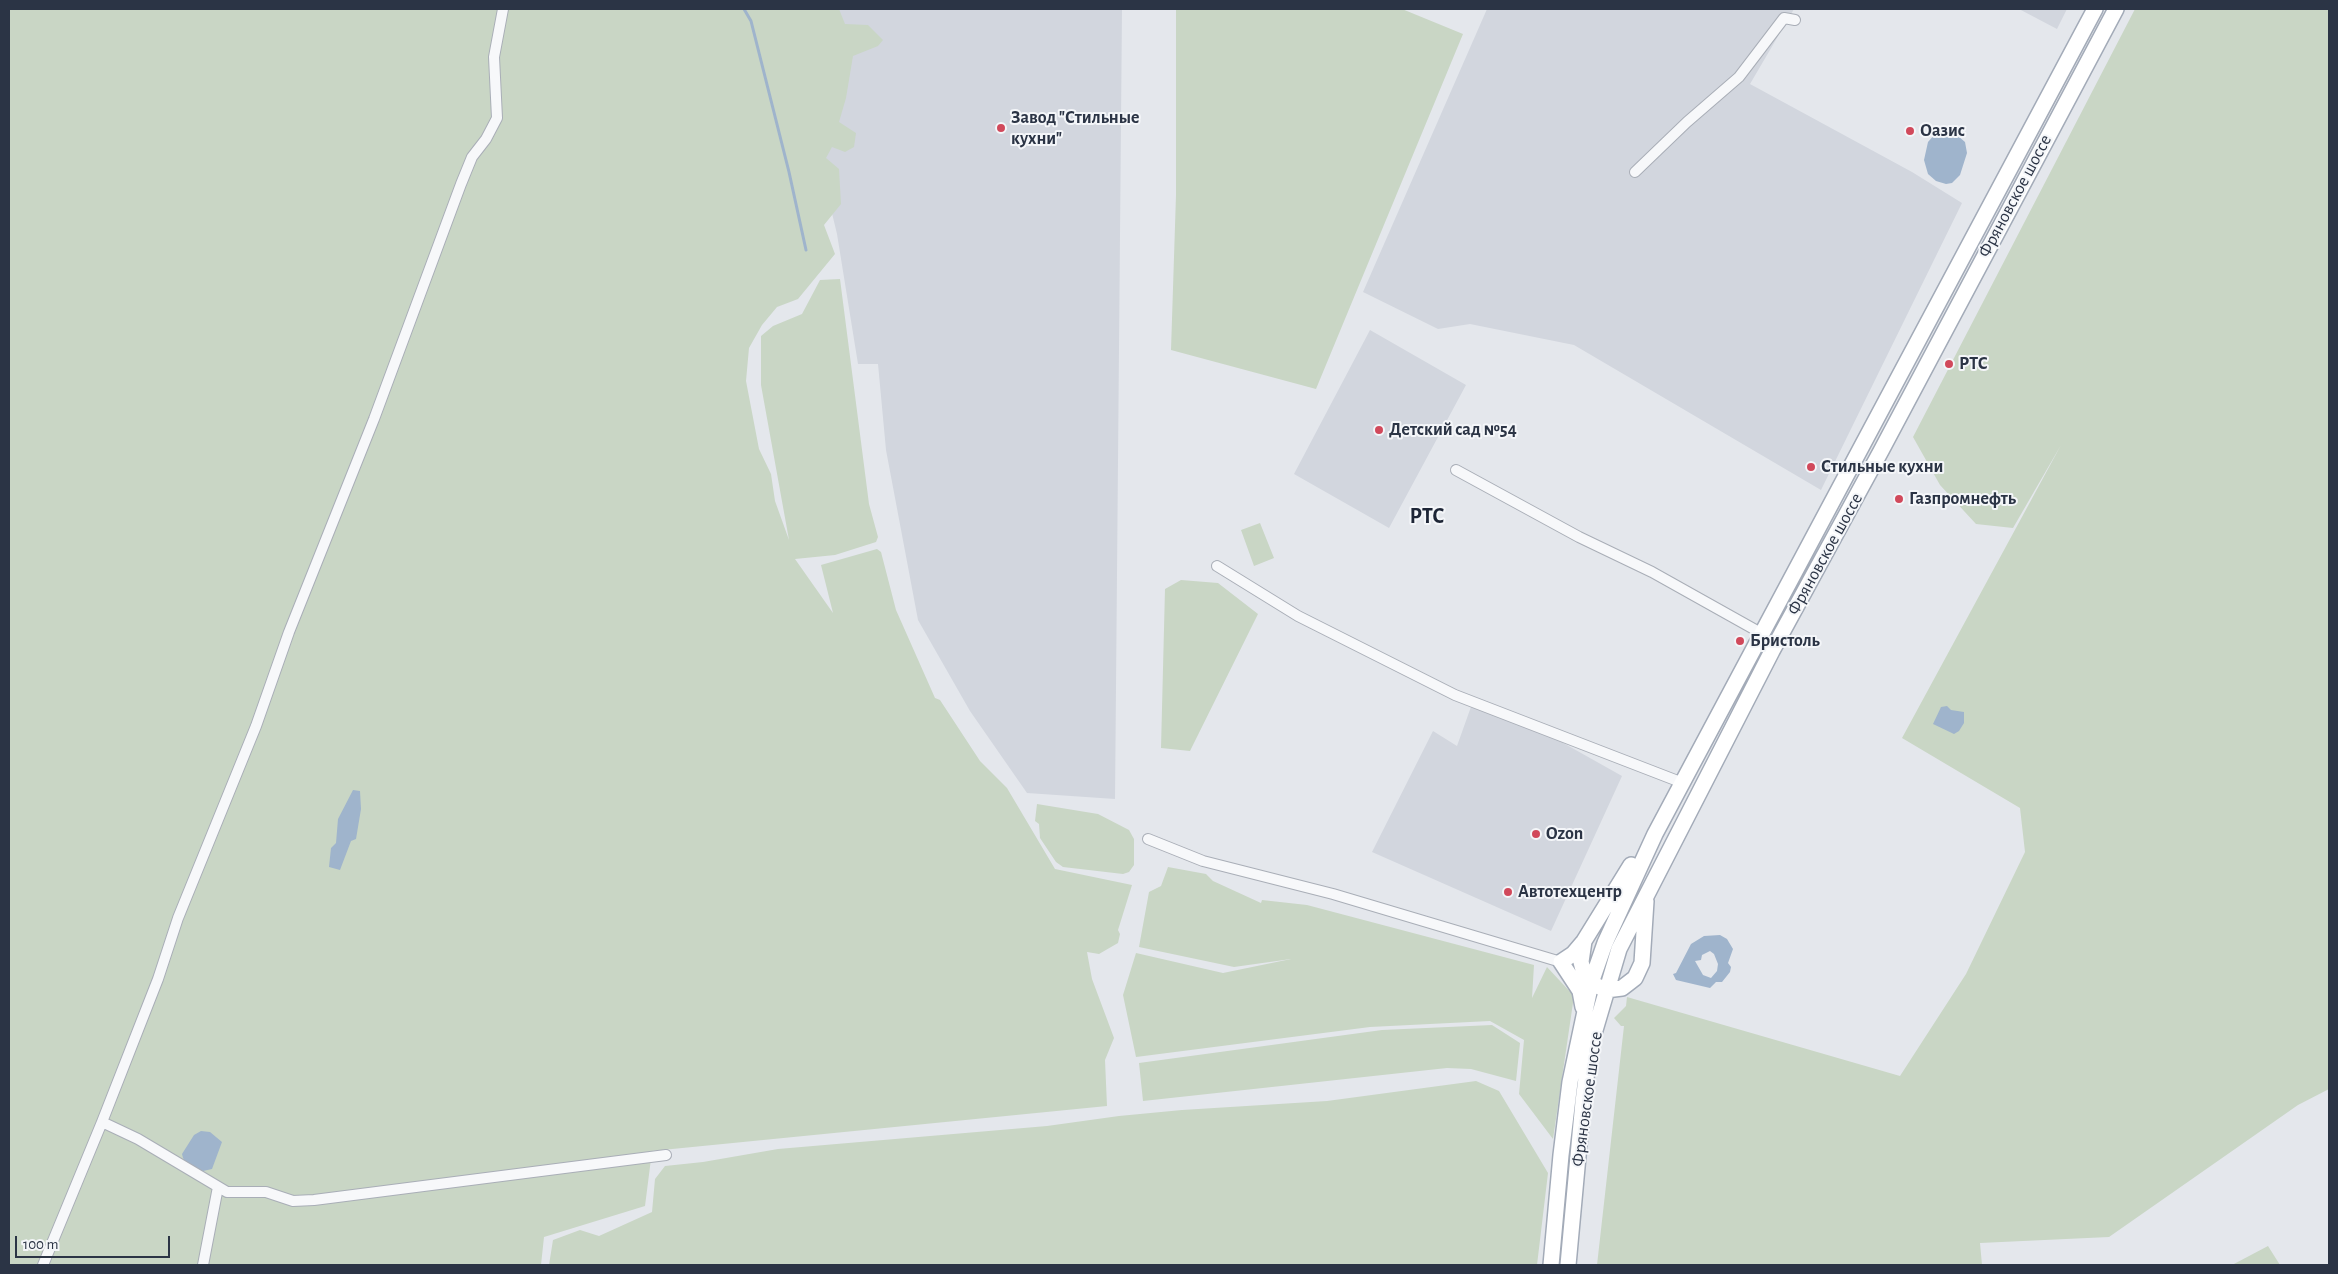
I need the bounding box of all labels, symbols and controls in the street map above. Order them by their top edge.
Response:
place label: Завод "Стильные кухни" [1011,107,1140,150]
place label: Оазис [1920,120,1965,142]
marker: Завод "Стильные кухни" [995,122,1007,134]
marker: Оазис [1904,125,1916,137]
street label: Фряновское шоссе [1974,131,2056,261]
place label: РТС [1959,353,1988,375]
marker: РТС [1943,358,1955,370]
place label: Детский сад №54 [1389,419,1517,441]
marker: Детский сад №54 [1373,424,1385,436]
place label: Стильные кухни [1821,456,1943,478]
marker: Стильные кухни [1805,461,1817,473]
place label: Газпромнефть [1909,488,2016,510]
street label: Фряновское шоссе [1783,489,1867,619]
marker: Газпромнефть [1893,493,1905,505]
district label: РТС [1410,503,1444,529]
place label: Бристоль [1750,630,1820,652]
marker: Бристоль [1734,635,1746,647]
place label: Ozon [1546,823,1583,845]
marker: Ozon [1530,828,1542,840]
place label: Автотехцентр [1518,881,1622,903]
marker: Автотехцентр [1502,886,1514,898]
street label: Фряновское шоссе [1567,1030,1607,1168]
scale bar [18,1226,172,1258]
text: 100 m [23,1237,58,1252]

